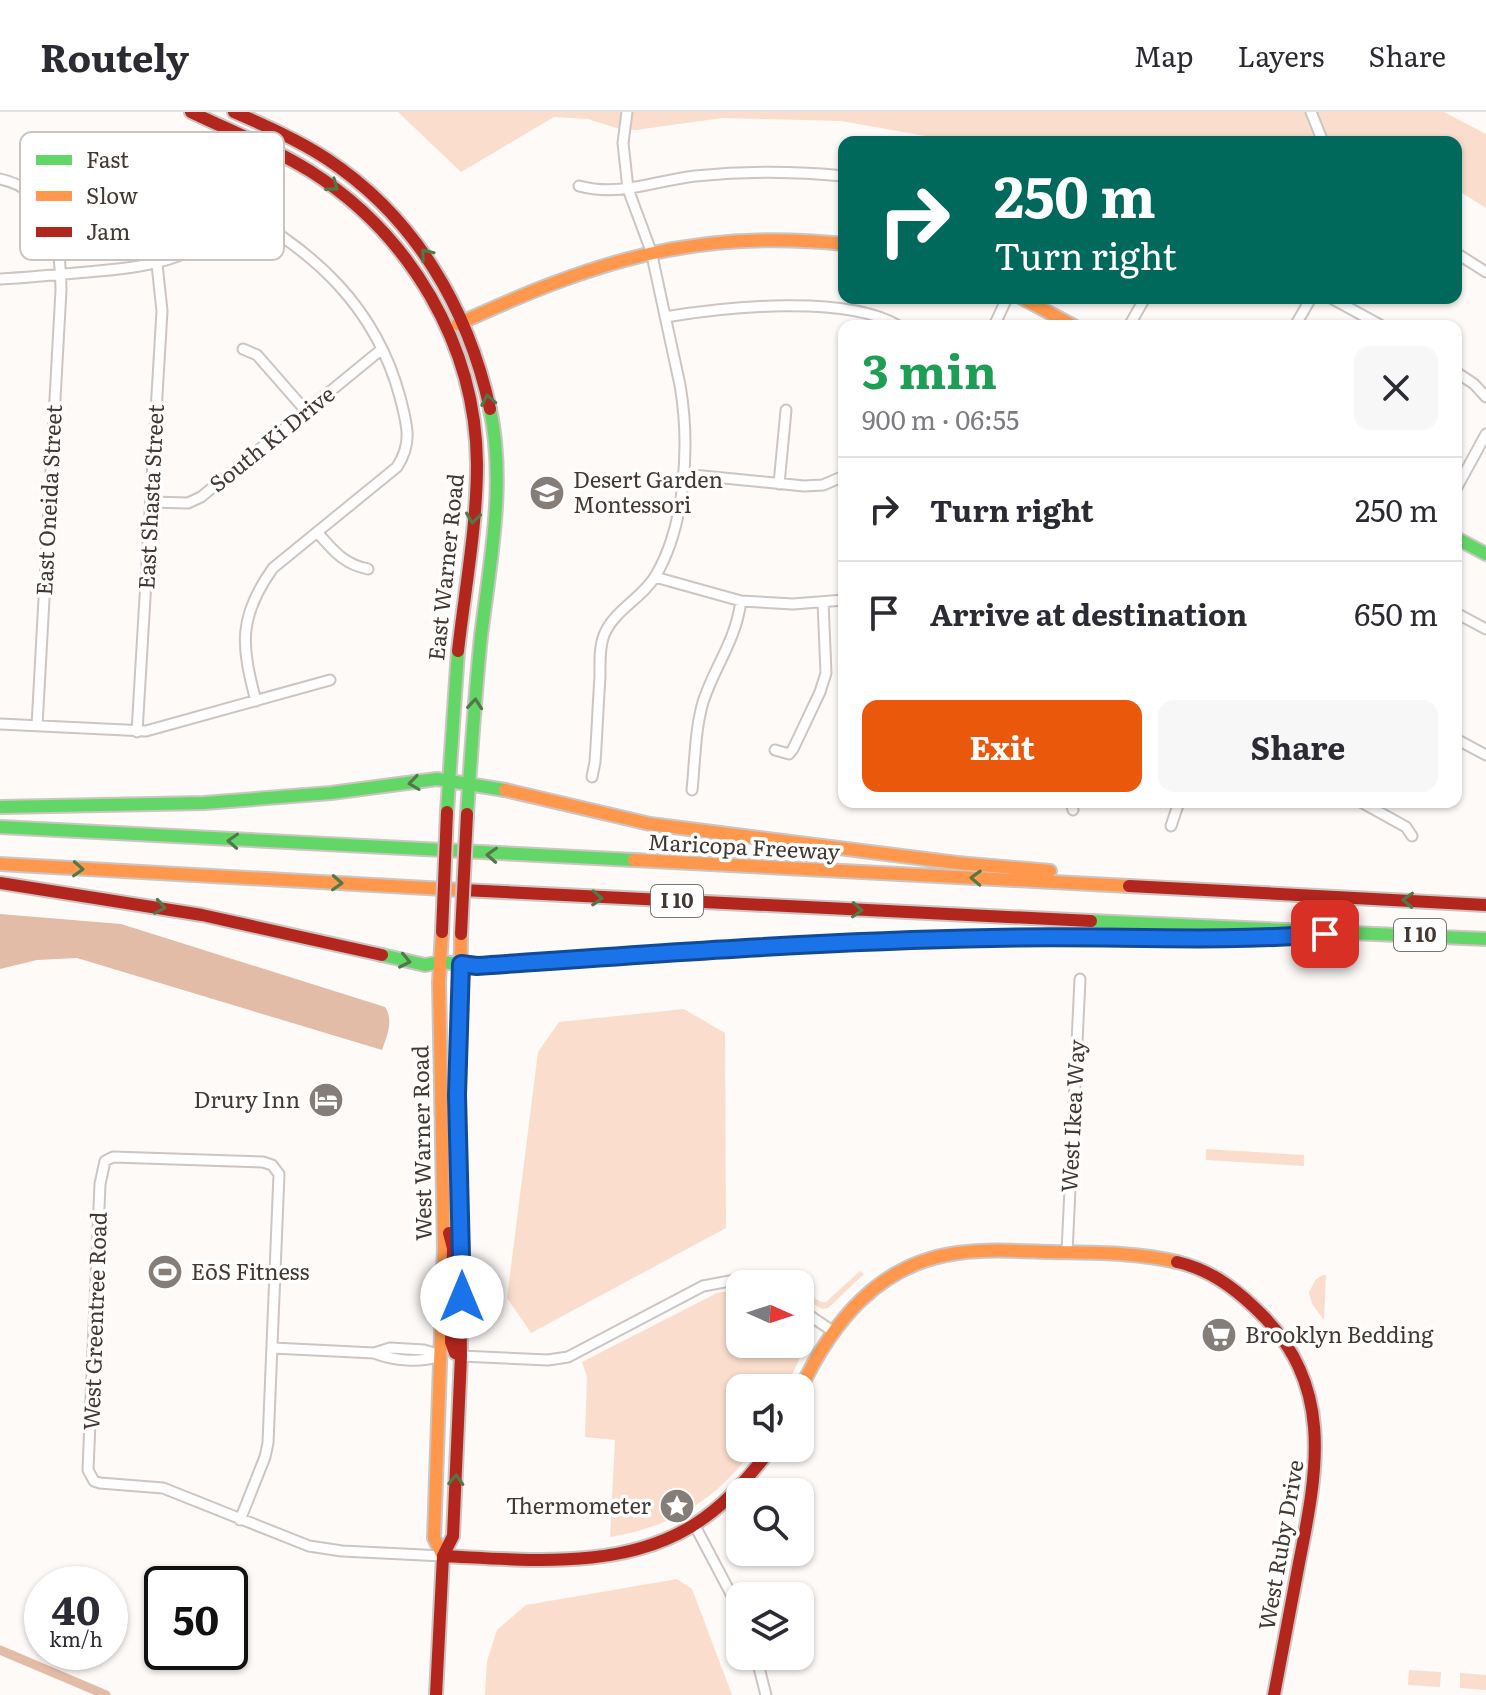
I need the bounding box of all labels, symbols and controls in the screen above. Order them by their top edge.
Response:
text: Routely [40,27,189,84]
text: Map [1134,34,1193,76]
text: Layers [1237,34,1324,76]
text: Share [1368,34,1446,76]
legend [20,132,284,260]
text: Fast [86,142,129,175]
text: 250 m [994,152,1156,235]
icon: right [862,168,966,272]
one-way arrow [324,177,339,191]
text: Slow [86,178,138,211]
text: Jam [86,214,130,247]
text: Turn right [994,228,1177,281]
one-way arrow [421,249,436,263]
text: 3 min [862,333,997,404]
button: close [1354,346,1438,430]
street label: South Ki Drive [201,377,341,499]
one-way arrow [480,394,497,407]
text: 900 m · 06:55 [862,399,1019,438]
street label: East Oneida Street [26,403,69,596]
street label: East Shasta Street [128,403,171,590]
place label: Desert Garden Montessori [573,462,723,520]
street label: East Warner Road [418,472,471,662]
school or university icon: Desert Garden Montessori [528,474,566,512]
icon: right [862,487,906,531]
text: Turn right [930,487,1094,531]
text: 250 m [1355,487,1438,531]
one-way arrow [465,512,482,525]
icon: arrive [862,591,906,635]
text: Arrive at destination [930,591,1247,635]
text: 650 m [1354,591,1438,635]
one-way arrow [466,697,483,710]
button: Exit [862,700,1142,792]
button: Share [1158,700,1438,792]
one-way arrow [407,774,421,791]
street label: Maricopa Freeway [647,824,841,867]
one-way arrow [226,833,239,850]
one-way arrow [485,846,498,863]
one-way arrow [72,860,85,877]
one-way arrow [969,870,982,887]
one-way arrow [331,875,344,892]
road number: I 10 [651,885,703,917]
one-way arrow [591,889,604,906]
one-way arrow [1401,892,1414,909]
one-way arrow [153,898,167,915]
pin [1291,900,1359,968]
one-way arrow [851,901,864,918]
icon: arrive [1303,912,1347,956]
road number: I 10 [1394,919,1446,951]
one-way arrow [398,952,412,969]
street label: West Ikea Way [1051,1038,1092,1193]
street label: West Warner Road [402,1045,439,1241]
hotel icon: Drury Inn [307,1081,345,1119]
place label: Drury Inn [193,1082,300,1115]
street label: West Greentree Road [73,1211,114,1431]
sports icon: EōS Fitness [146,1253,184,1291]
place label: EōS Fitness [191,1254,309,1287]
position arrow [420,1255,504,1339]
north arrow [726,1270,814,1358]
map controls [726,1270,814,1670]
supermarket icon: Brooklyn Bedding [1200,1316,1238,1354]
place label: Brooklyn Bedding [1245,1317,1434,1350]
button: sound [726,1374,814,1462]
street label: West Ruby Drive [1248,1457,1311,1633]
one-way arrow [447,1473,464,1486]
button: search [726,1478,814,1566]
place icon: Thermometer [658,1487,696,1525]
place label: Thermometer [506,1488,652,1521]
speed limit sign: 50 [144,1566,248,1670]
text: 40 [52,1578,100,1637]
button: layers [726,1582,814,1670]
text: km/h [49,1623,103,1653]

